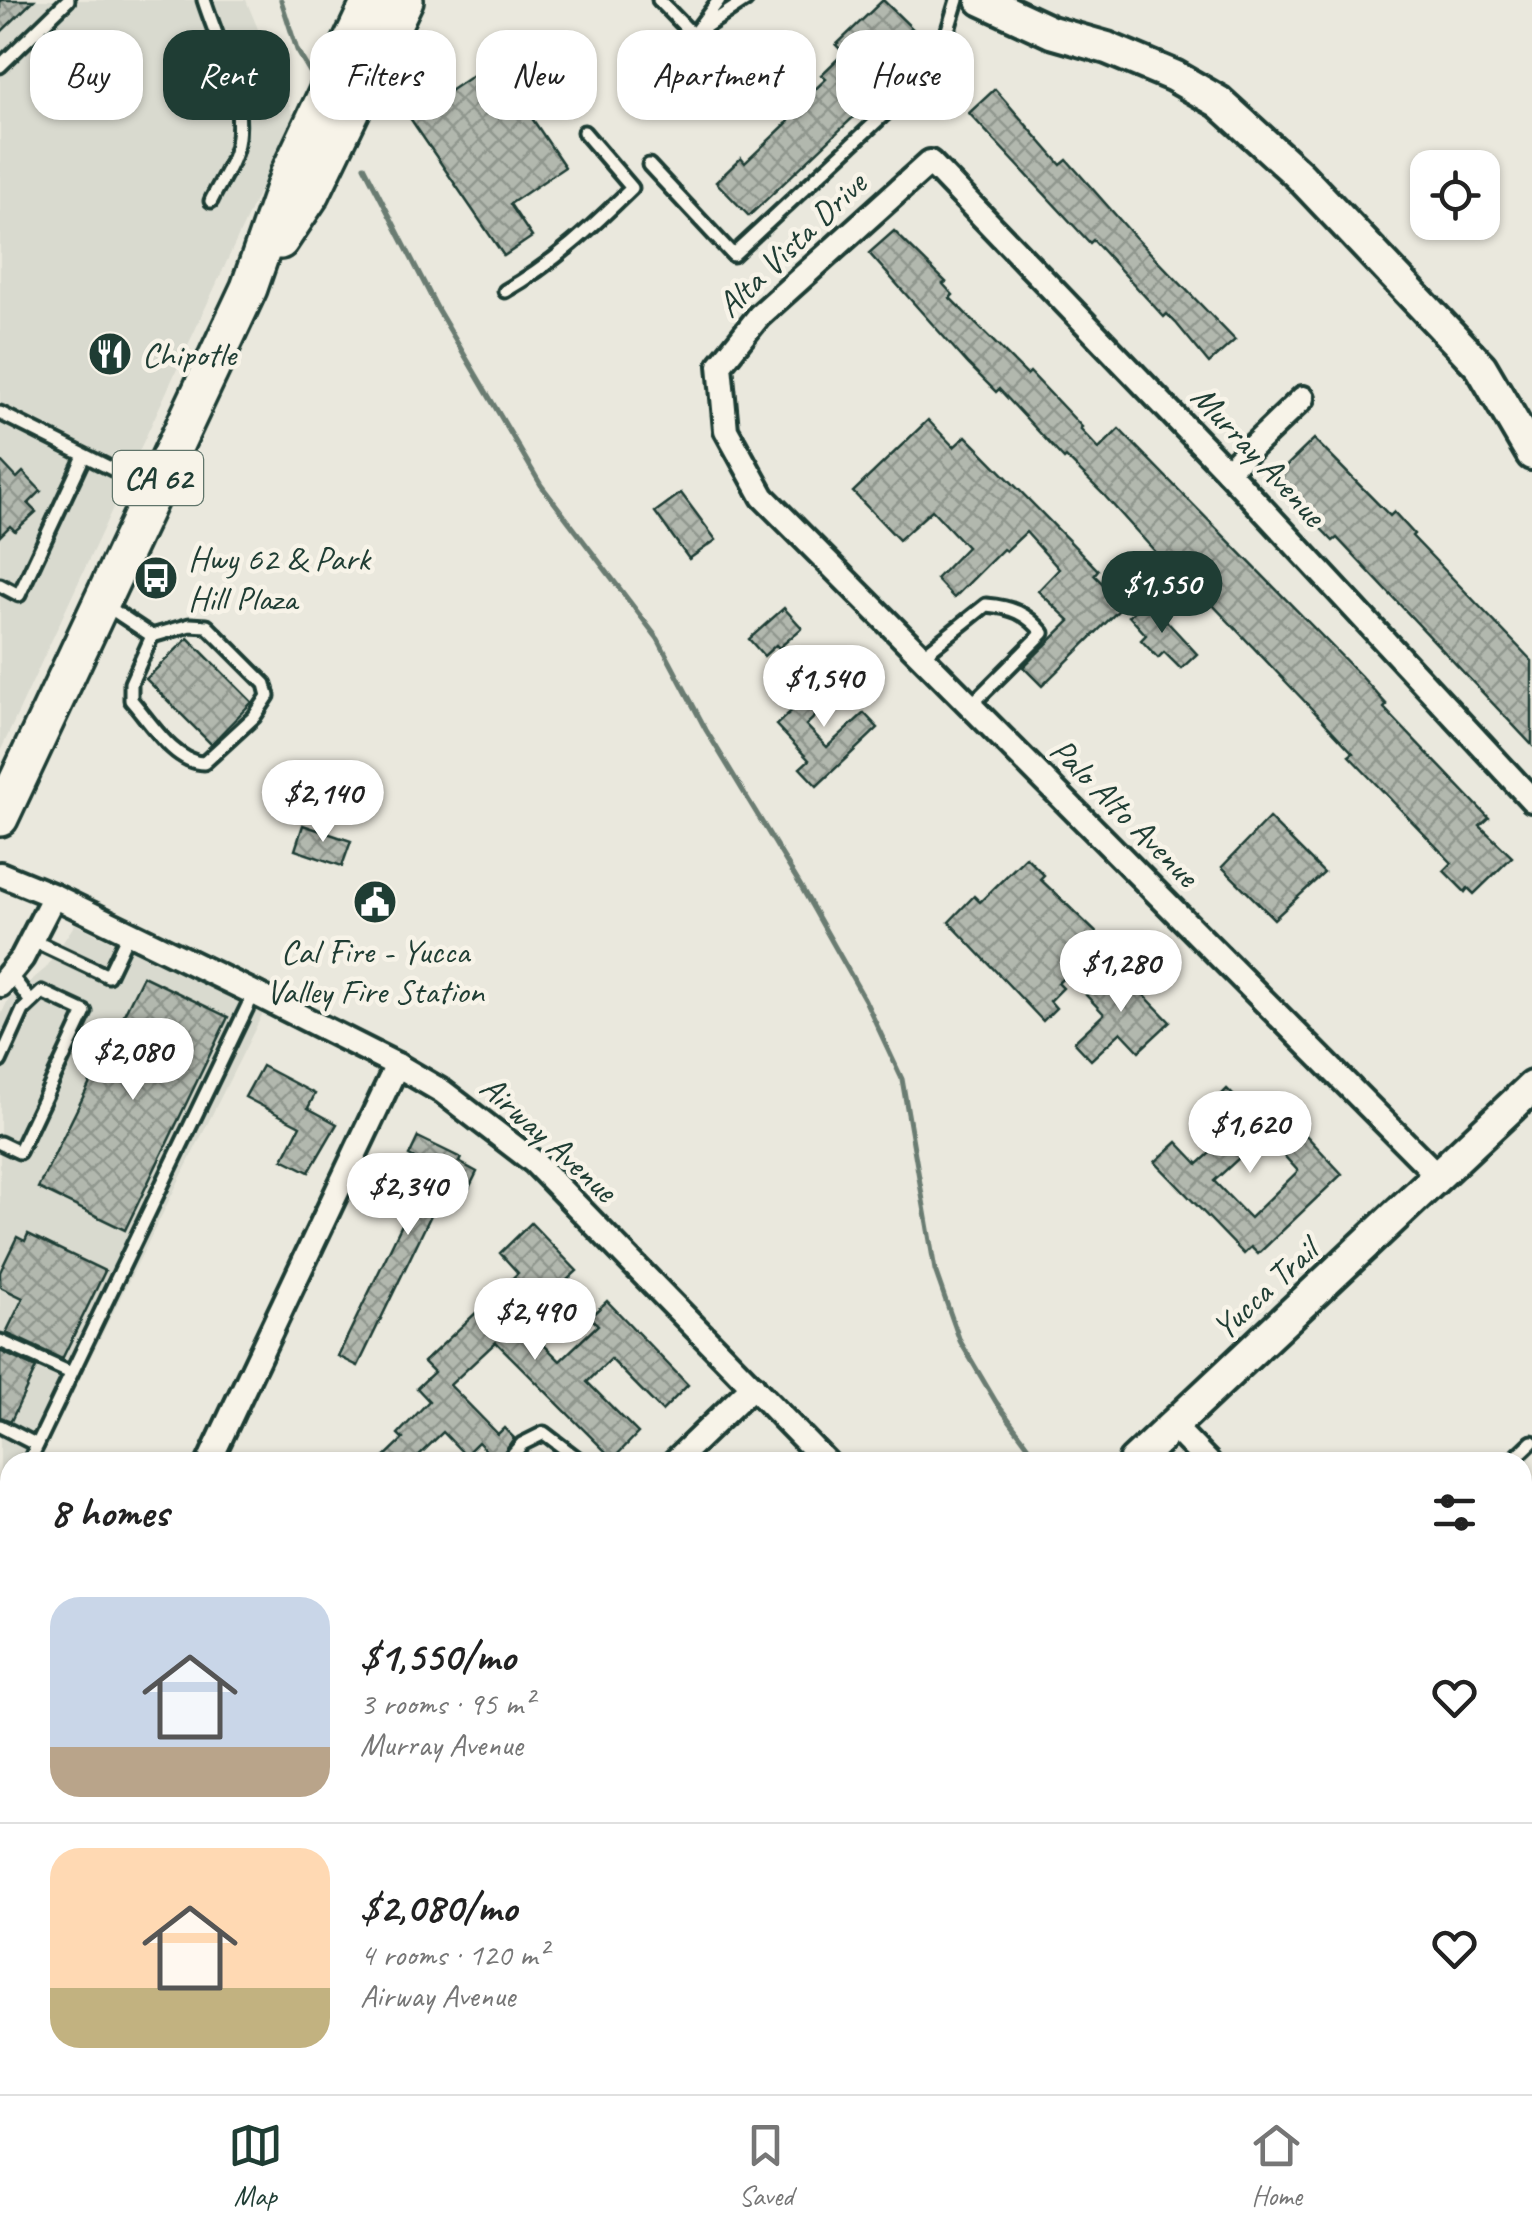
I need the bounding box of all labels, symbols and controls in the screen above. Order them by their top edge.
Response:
chip: Buy [30,30,143,120]
chip: Rent [163,30,290,120]
chip: Filters [310,30,456,120]
chip: New [476,30,597,120]
chip: Apartment [617,30,816,120]
chip: House [836,30,974,120]
map controls [1410,150,1500,240]
button: locate [1410,150,1500,240]
street label: Alta Vista Drive [707,160,878,327]
restaurant icon: Chipotle [87,331,133,377]
place label: Chipotle [142,332,238,377]
street label: Murray Avenue [1182,375,1338,538]
road number: CA 62 [113,451,203,505]
place label: Hwy 62 & Park Hill Plaza [188,536,372,621]
pin: $1,550 [1081,551,1243,636]
bus stop icon: Hwy 62 & Park Hill Plaza [133,555,179,601]
text: $1,550 [1123,563,1201,604]
pin: $1,540 [743,645,905,730]
text: $1,540 [785,657,863,698]
street label: Palo Alto Avenue [1040,728,1211,898]
pin: $2,140 [242,760,404,845]
text: $2,140 [284,772,362,813]
public building icon: Cal Fire - Yucca Valley Fire Station [352,879,398,925]
place label: Cal Fire - Yucca Valley Fire Station [266,929,485,1014]
pin: $1,280 [1040,930,1202,1015]
text: $1,280 [1082,942,1160,983]
pin: $2,080 [52,1018,214,1103]
text: $2,080 [94,1030,172,1071]
street label: Airway Avenue [471,1065,629,1214]
pin: $1,620 [1169,1091,1331,1176]
text: $1,620 [1210,1103,1290,1144]
pin: $2,340 [327,1153,489,1238]
text: $2,340 [369,1165,447,1206]
street label: Yucca Trail [1202,1225,1331,1350]
pin: $2,490 [454,1278,616,1363]
text: $2,490 [496,1290,574,1331]
icon: filters [1427,1485,1482,1540]
text: 8 homes [50,1486,169,1539]
text: $1,550/mo [360,1630,515,1683]
icon: home [130,1637,250,1757]
icon: heart [1427,1670,1482,1725]
text: 3 rooms · 95 m² [360,1683,533,1724]
text: Murray Avenue [360,1724,523,1765]
text: $2,080/mo [360,1881,517,1934]
icon: home [130,1888,250,2008]
icon: heart [1427,1921,1482,1976]
text: 4 rooms · 120 m² [360,1934,547,1975]
text: Airway Avenue [360,1975,515,2016]
tab: Map [228,2118,283,2213]
tab: Saved [738,2118,793,2213]
tab: Home [1249,2118,1304,2213]

